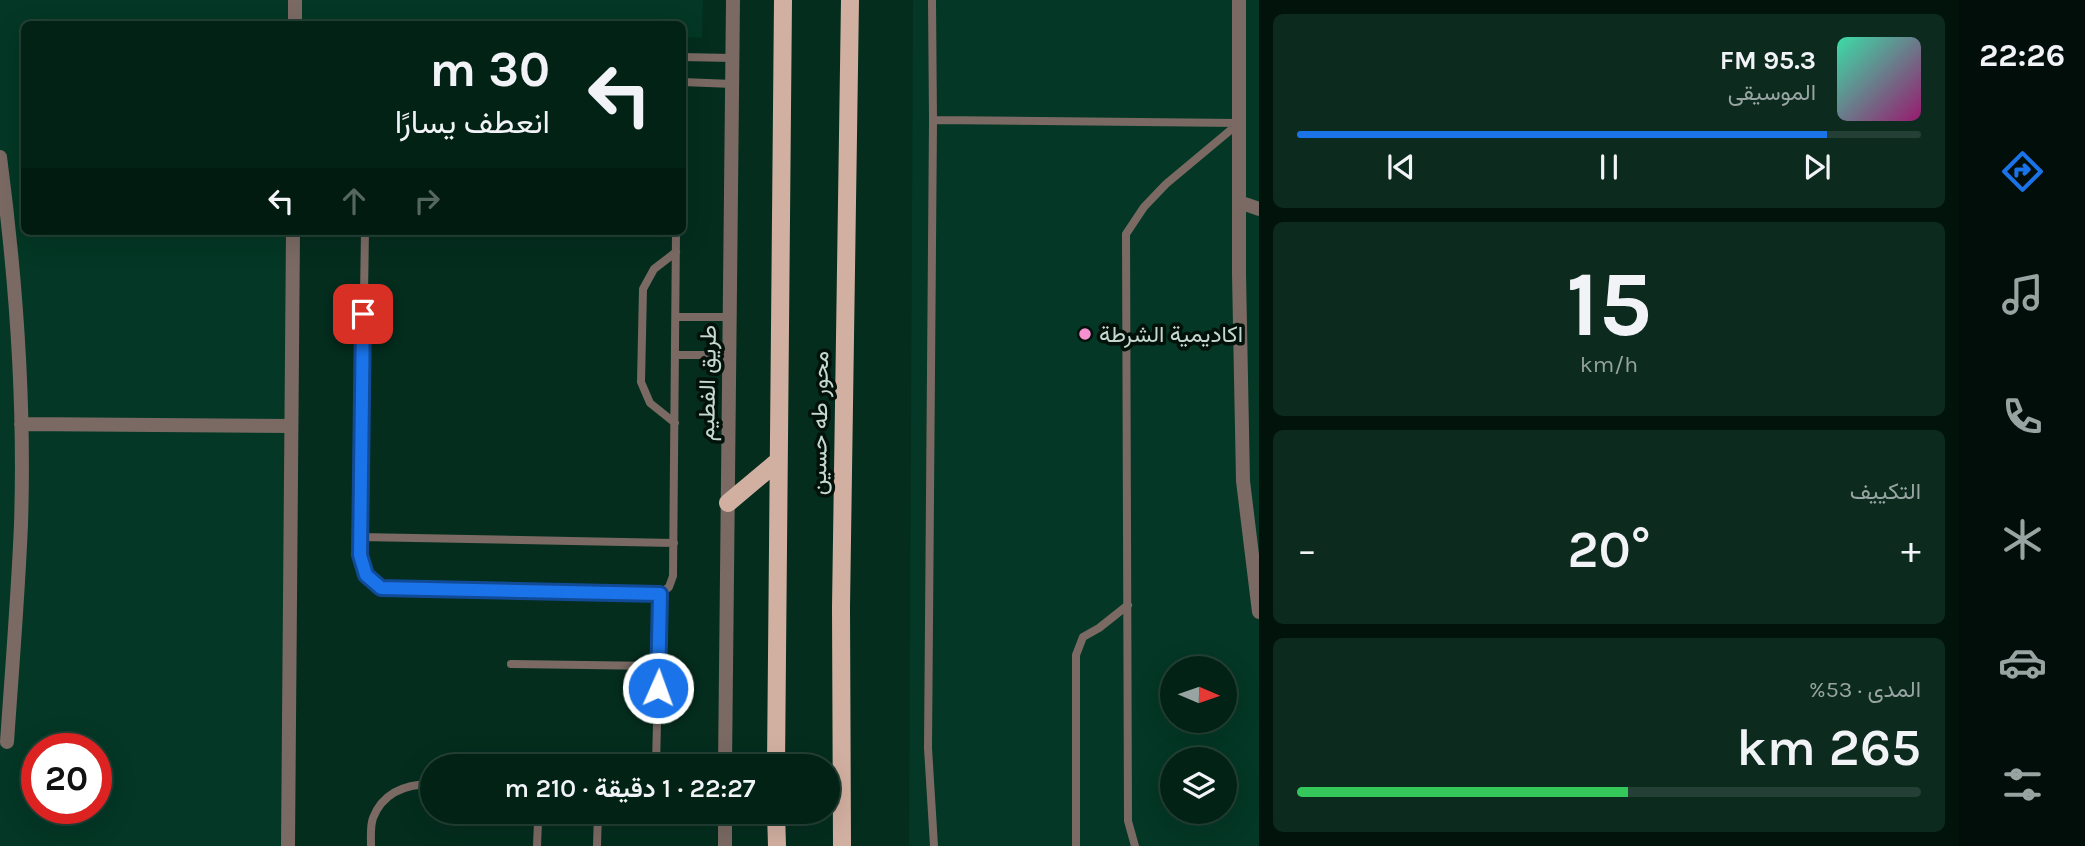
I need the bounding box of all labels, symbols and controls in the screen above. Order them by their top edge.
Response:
text: 22:26 [1979,37,2065,74]
text: 30 m [430,41,550,98]
text: 95.3 FM [1720,45,1816,76]
icon: left [574,49,665,140]
text: الموسيقى [1728,79,1816,106]
text: انعطف يسارًا [395,104,550,141]
icon: directions [1998,147,2047,196]
icon: previous [1382,148,1420,186]
icon: pause [1590,148,1628,186]
icon: next [1798,148,1836,186]
icon: left [262,182,300,220]
icon: ahead [335,182,373,220]
icon: right [408,182,446,220]
text: 15 [1566,252,1652,358]
icon: music [1998,270,2047,319]
pin [333,284,393,344]
icon: arrive [344,295,382,333]
place label: اكاديمية الشرطة [1099,321,1243,349]
street label: طريق الفطيم [693,325,723,441]
marker: اكاديمية الشرطة [1077,326,1093,342]
street label: محور طه حسين [805,351,835,495]
text: km/h [1580,351,1638,378]
icon: phone [1998,392,2047,441]
text: التكييف [1850,478,1921,505]
icon: climate [1998,515,2047,564]
text: 20° [1568,519,1650,580]
text: − [1297,528,1317,573]
text: + [1901,528,1921,573]
icon: car [1998,638,2047,687]
position arrow [621,651,695,725]
north arrow [1160,656,1237,733]
map controls [1160,656,1237,824]
text: المدى · 53% [1809,676,1921,703]
text: 265 km [1736,717,1921,778]
speed limit sign: 20 [21,733,112,824]
button: layers [1160,747,1237,824]
icon: filters [1998,760,2047,809]
text: 22:27 · 1 دقيقة · 210 m [504,773,756,804]

